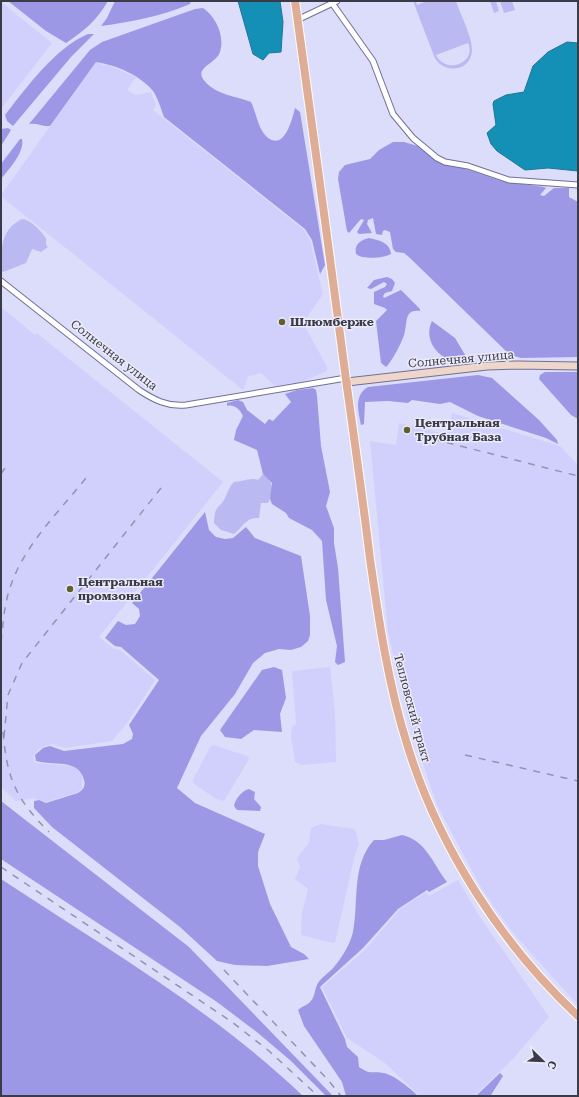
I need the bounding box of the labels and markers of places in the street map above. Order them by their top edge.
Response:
place label: Шлюмберже [290,315,374,329]
marker: Шлюмберже [277,317,287,327]
place label: Центральная Трубная База [415,416,501,444]
marker: Центральная Трубная База [402,425,412,435]
place label: Центральная промзона [78,575,163,603]
marker: Центральная промзона [65,584,75,594]

